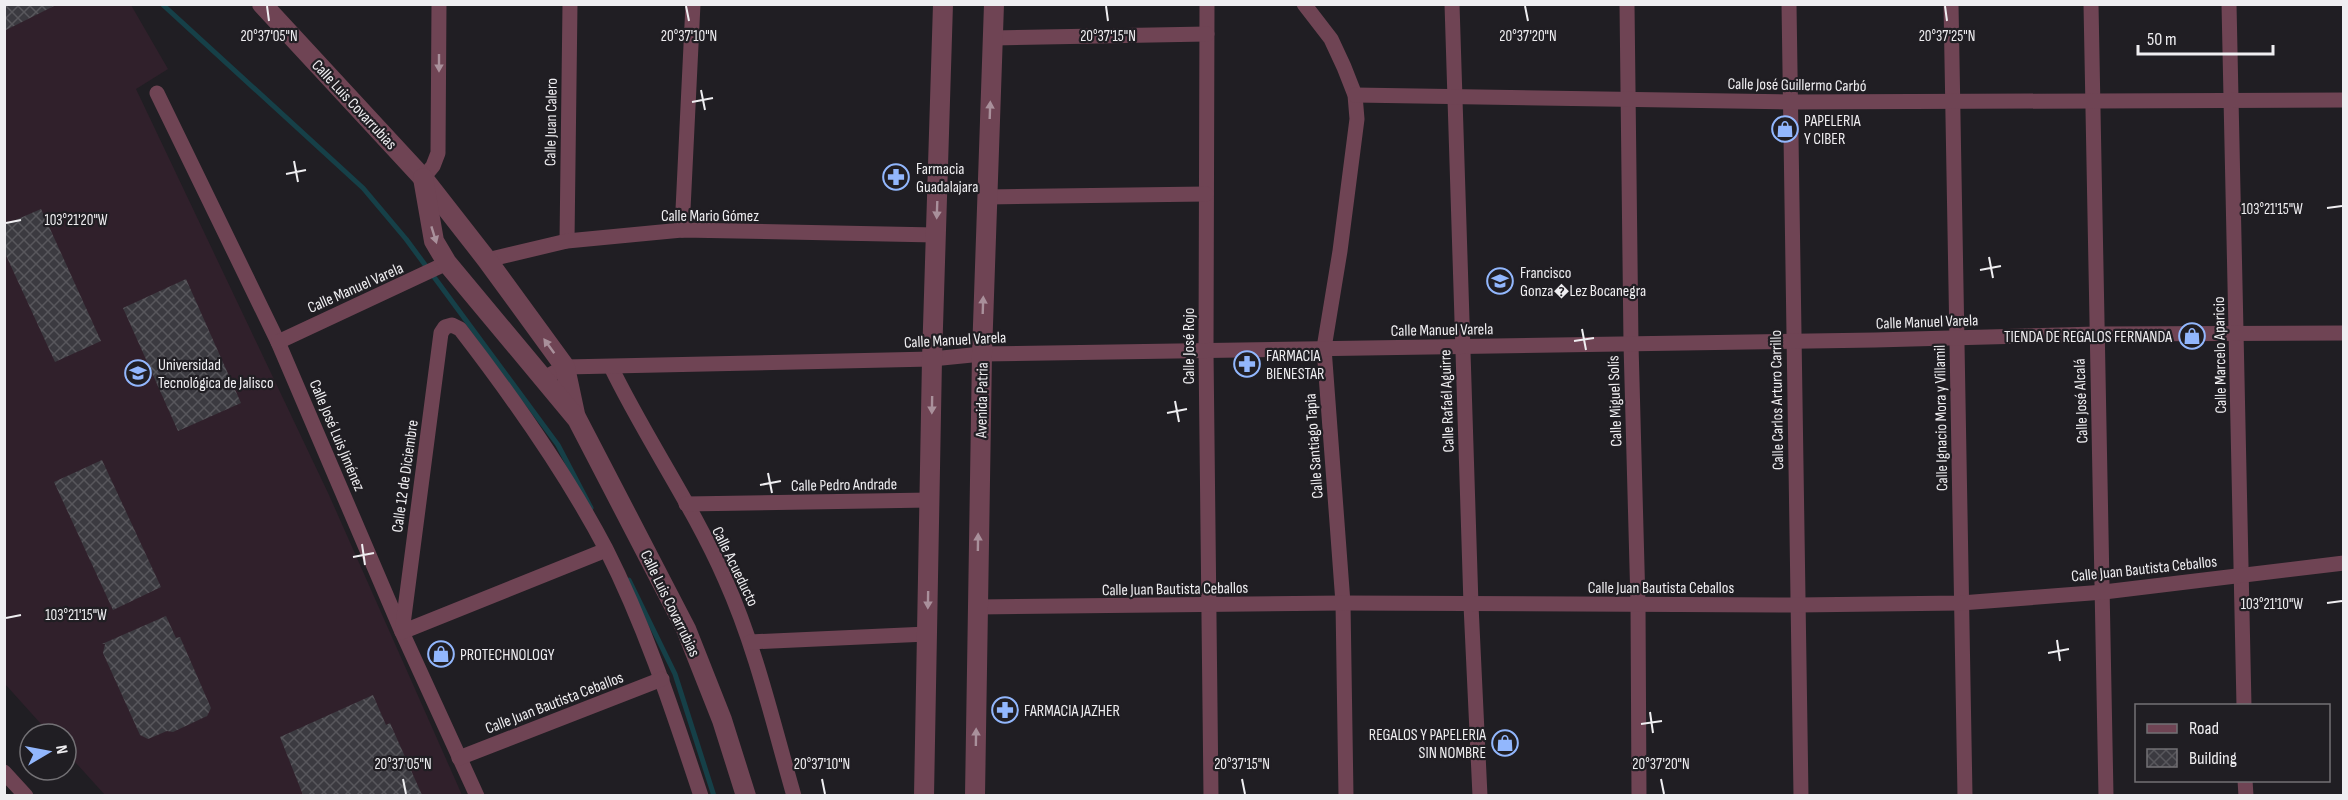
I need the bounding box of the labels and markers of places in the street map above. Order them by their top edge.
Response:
place label: PAPELERIA Y CIBER [1804,112,1861,149]
shop icon: PAPELERIA Y CIBER [1770,114,1800,144]
place label: Farmacia Guadalajara [916,160,978,197]
pharmacy icon: Farmacia Guadalajara [881,162,911,192]
place label: Francisco Gonza�Lez Bocanegra [1520,264,1646,301]
school or university icon: Francisco Gonza�Lez Bocanegra [1485,266,1515,296]
shop icon: TIENDA DE REGALOS FERNANDA [2177,321,2207,351]
place label: TIENDA DE REGALOS FERNANDA [2004,328,2172,347]
place label: FARMACIA BIENESTAR [1266,347,1325,384]
pharmacy icon: FARMACIA BIENESTAR [1232,349,1262,379]
place label: Universidad Tecnológica de Jalisco [158,356,274,393]
school or university icon: Universidad Tecnológica de Jalisco [123,358,153,388]
shop icon: PROTECHNOLOGY [426,639,456,669]
place label: PROTECHNOLOGY [460,646,555,665]
pharmacy icon: FARMACIA JAZHER [990,695,1020,725]
place label: FARMACIA JAZHER [1024,702,1120,721]
place label: REGALOS Y PAPELERIA SIN NOMBRE [1369,726,1486,763]
shop icon: REGALOS Y PAPELERIA SIN NOMBRE [1490,728,1520,758]

